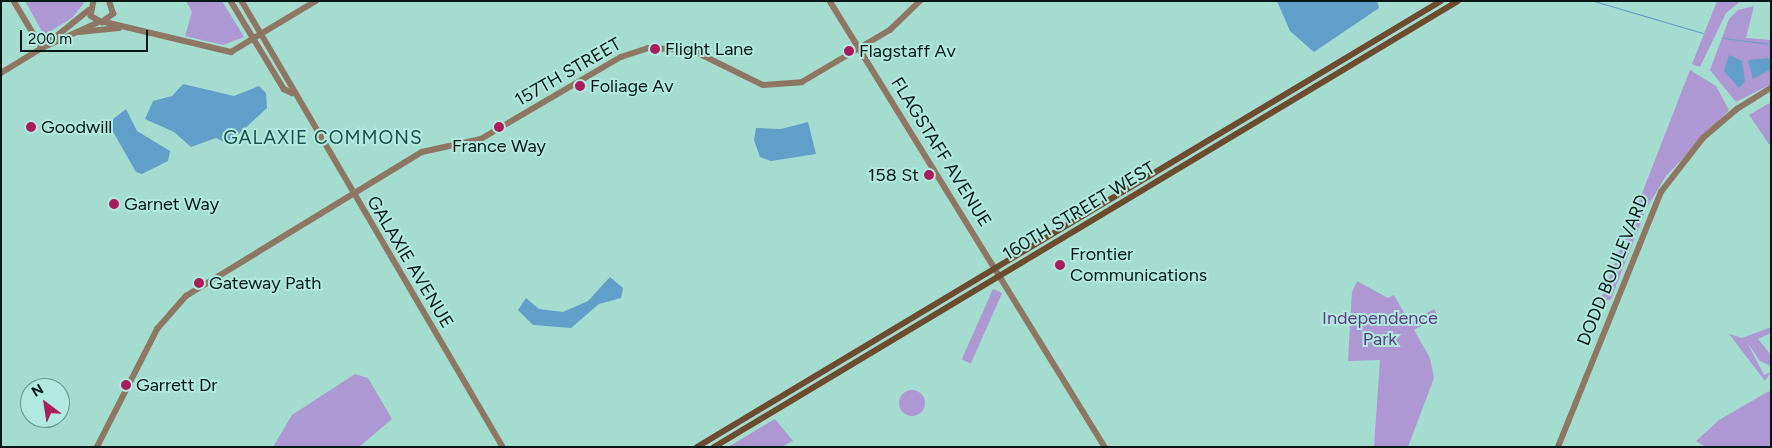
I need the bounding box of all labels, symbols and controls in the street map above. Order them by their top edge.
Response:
scale bar [22,20,150,52]
text: 200 m [28,30,72,48]
street label: 157TH STREET [511,33,625,111]
place label: Flight Lane [665,38,753,60]
place label: Flagstaff Av [859,40,956,62]
marker: Flight Lane [649,43,661,55]
marker: Flagstaff Av [843,45,855,57]
street label: FLAGSTAFF AVENUE [886,73,996,231]
place label: Foliage Av [590,75,674,97]
marker: Foliage Av [574,80,586,92]
place label: Goodwill [41,116,112,138]
marker: Goodwill [25,121,37,133]
marker: France Way [493,121,505,133]
district label: GALAXIE COMMONS [221,127,425,149]
place label: France Way [452,135,546,157]
street label: 160TH STREET WEST [999,157,1159,265]
place label: 158 St [868,164,919,186]
marker: 158 St [923,169,935,181]
street label: DODD BOULEVARD [1573,191,1653,349]
street label: GALAXIE AVENUE [362,192,458,332]
place label: Garnet Way [124,193,219,215]
marker: Garnet Way [108,198,120,210]
place label: Frontier Communications [1070,244,1207,286]
marker: Frontier Communications [1054,259,1066,271]
place label: Gateway Path [209,272,321,294]
marker: Gateway Path [193,277,205,289]
park label: Independence Park [1322,308,1438,350]
place label: Garrett Dr [136,374,217,396]
north arrow [20,378,70,428]
marker: Garrett Dr [120,379,132,391]
text: N [29,381,47,401]

